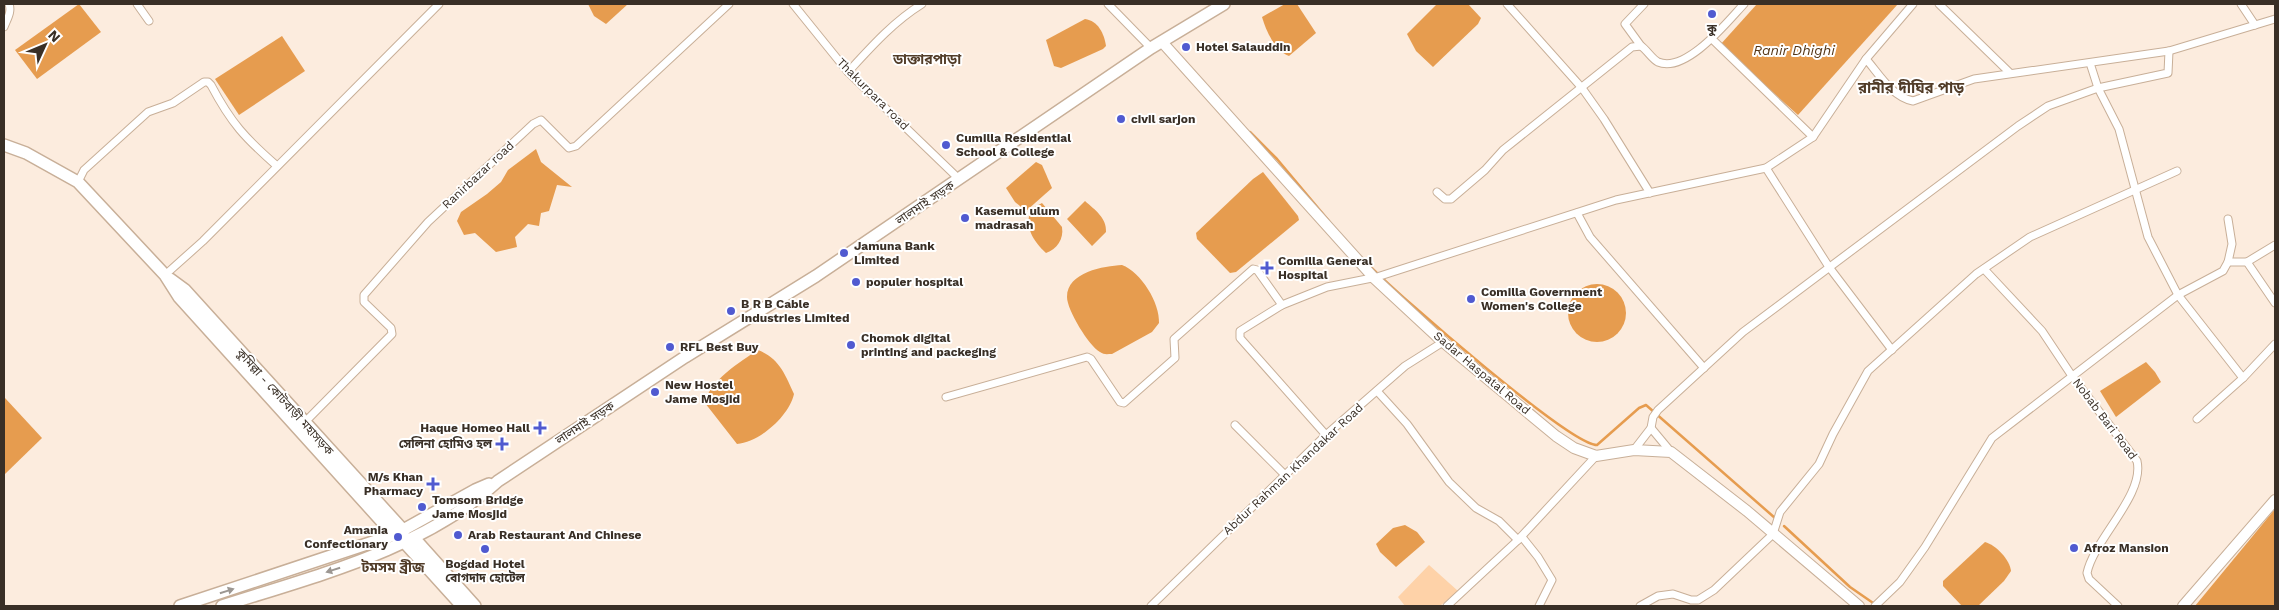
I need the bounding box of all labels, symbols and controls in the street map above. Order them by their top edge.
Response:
marker: কু [1706,8,1718,20]
north arrow [20,20,70,70]
place label: কু [1706,22,1717,37]
text: N [45,27,64,45]
place label: Hotel Salauddin [1196,40,1290,54]
marker: Hotel Salauddin [1180,41,1192,53]
water label: Ranir Dhighi [1753,42,1835,58]
district label: ডাক্তারপাড়া [892,51,962,67]
street label: Thakurpara road [834,55,912,133]
district label: রানীর দীঘির পাড় [1857,79,1964,97]
place label: civil sarjon [1131,112,1195,126]
marker: civil sarjon [1115,113,1127,125]
place label: Cumilla Residential School & College [956,131,1071,159]
street label: Ranirbazar road [439,138,517,212]
marker: Cumilla Residential School & College [940,139,952,151]
street label: লালমাই সড়ক [892,177,957,228]
place label: Kasemul ulum madrasah [975,204,1060,232]
marker: Kasemul ulum madrasah [959,212,971,224]
place label: Jamuna Bank Limited [854,239,935,267]
marker: Jamuna Bank Limited [838,247,850,259]
place label: Comilla General Hospital [1278,254,1372,282]
marker: Comilla General Hospital [1260,261,1274,275]
place label: populer hospital [866,275,963,289]
marker: populer hospital [850,276,862,288]
place label: Comilla Government Women's College [1481,285,1603,313]
marker: Comilla Government Women's College [1465,293,1477,305]
place label: B R B Cable Industries Limited [741,297,849,325]
marker: B R B Cable Industries Limited [725,305,737,317]
street label: Sadar Haspatal Road [1431,328,1533,418]
place label: Chomok digital printing and packeging [861,331,996,359]
marker: Chomok digital printing and packeging [845,339,857,351]
place label: RFL Best Buy [680,340,759,354]
marker: RFL Best Buy [664,341,676,353]
street label: কুমিল্লা - কোটবাড়ী মহাসড়ক [232,345,337,459]
street label: Nobab Bari Road [2070,376,2140,462]
place label: New Hostel Jame Mosjid [665,378,740,406]
marker: New Hostel Jame Mosjid [649,386,661,398]
street label: লালমাই সড়ক [552,398,617,448]
street label: Abdur Rahman Khandakar Road [1220,400,1366,538]
place label: Haque Homeo Hall [420,421,530,435]
marker: Haque Homeo Hall [534,422,546,434]
place label: সেলিনা হোমিও হল [399,436,493,451]
marker: সেলিনা হোমিও হল [496,438,508,450]
place label: M/s Khan Pharmacy [364,470,423,498]
marker: M/s Khan Pharmacy [427,478,439,490]
place label: Tomsom Bridge Jame Mosjid [432,493,524,521]
marker: Tomsom Bridge Jame Mosjid [416,501,428,513]
place label: Amania Confectionary [304,523,388,551]
place label: Arab Restaurant And Chinese [468,528,642,542]
marker: Arab Restaurant And Chinese [452,529,464,541]
marker: Amania Confectionary [392,531,404,543]
place label: Afroz Mansion [2084,541,2169,555]
marker: Afroz Mansion [2068,542,2080,554]
marker: Bogdad Hotel বোগদাদ হোটেল [479,543,491,555]
place label: Bogdad Hotel বোগদাদ হোটেল [445,557,526,585]
district label: টমসম ব্রীজ [360,559,425,575]
one-way arrow [325,566,340,574]
one-way arrow [219,587,234,594]

